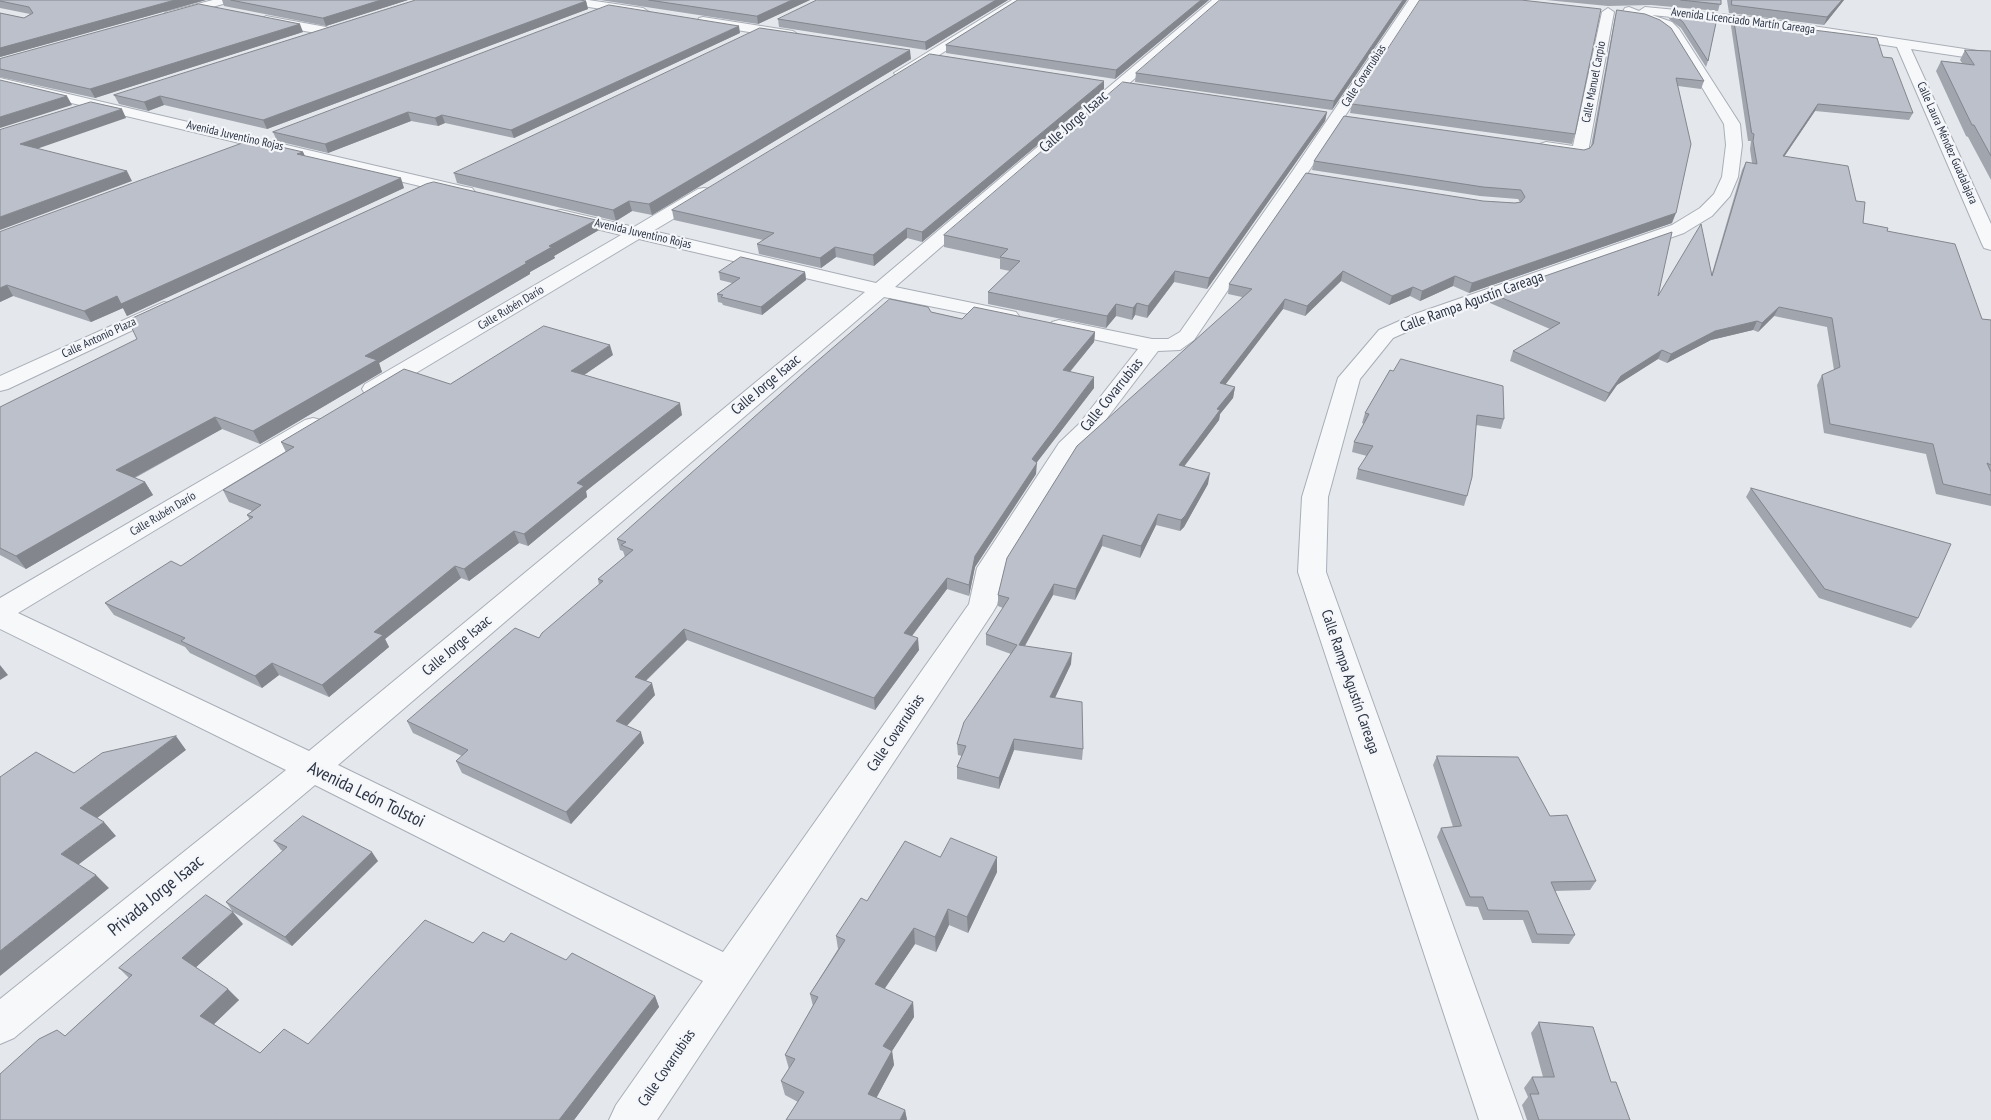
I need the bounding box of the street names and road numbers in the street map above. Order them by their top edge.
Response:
street label: Avenida Licenciado Martín Careaga [1670,5,1816,37]
street label: Calle Manuel Carpio [1579,40,1609,124]
street label: Calle Covarrubias [1339,42,1389,110]
street label: Calle Laura Méndez Guadalajara [1913,80,1981,206]
street label: Calle Jorge Isaac [1036,87,1112,157]
street label: Avenida Juventino Rojas [185,118,285,154]
street label: Avenida Juventino Rojas [593,216,693,252]
street label: Calle Rampa Agustín Careaga [1398,268,1546,336]
street label: Calle Rubén Darío [475,283,547,333]
street label: Calle Antonio Plaza [60,315,138,361]
street label: Calle Jorge Isaac [728,351,804,419]
street label: Calle Covarrubias [1077,355,1147,435]
street label: Calle Rubén Darío [127,489,199,539]
street label: Calle Rampa Agustín Careaga [1317,608,1383,756]
street label: Calle Jorge Isaac [419,612,495,680]
street label: Calle Covarrubias [864,691,928,775]
street label: Avenida León Tolstoi [304,757,428,833]
street label: Privada Jorge Isaac [104,851,208,941]
street label: Calle Covarrubias [635,1026,699,1110]

